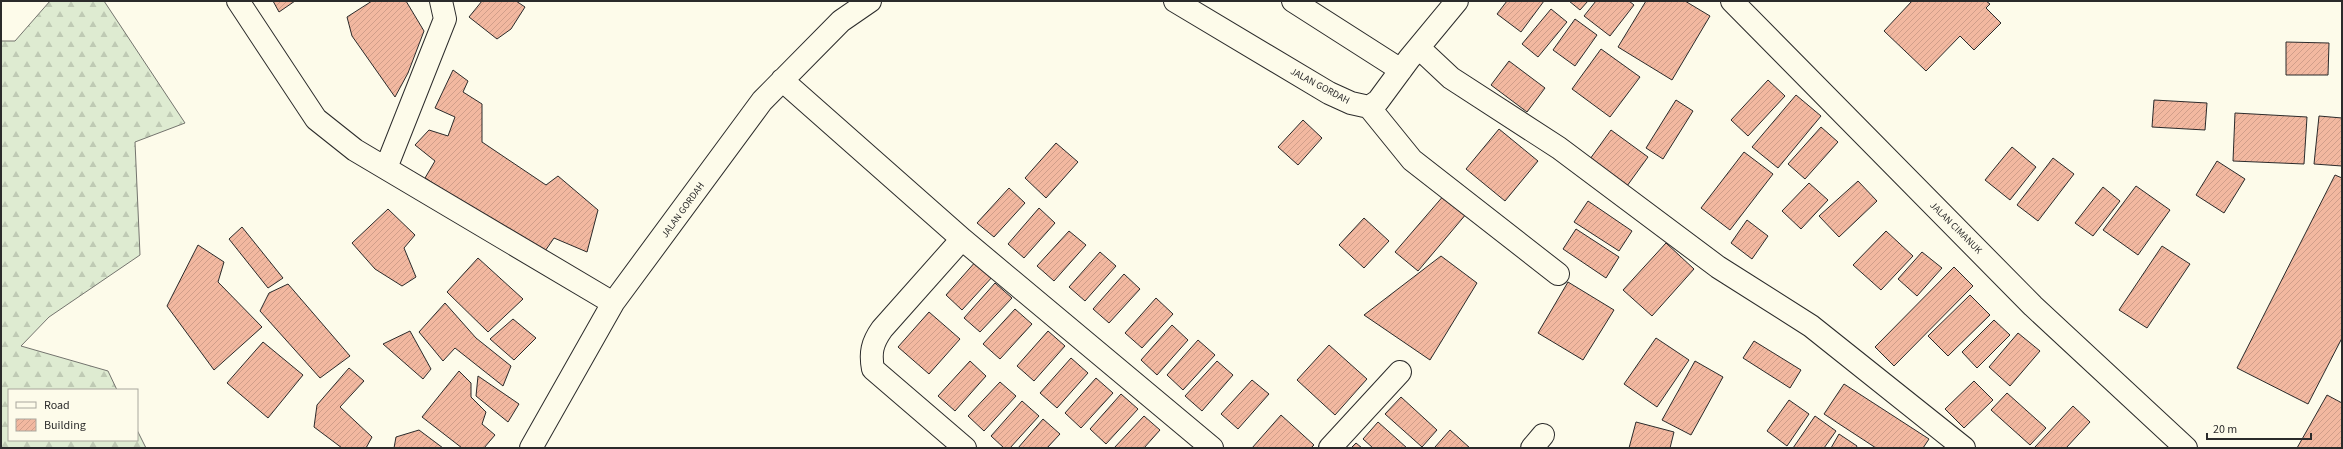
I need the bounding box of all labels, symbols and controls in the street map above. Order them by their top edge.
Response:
street label: JALAN GORDAH [1288,64,1352,108]
street label: JALAN GORDAH [658,179,708,241]
street label: JALAN CIMANUK [1927,199,1985,257]
legend [8,389,138,441]
text: Road [44,397,70,414]
scale bar [2207,415,2311,441]
text: Building [44,417,86,434]
text: 20 m [2213,421,2237,438]

